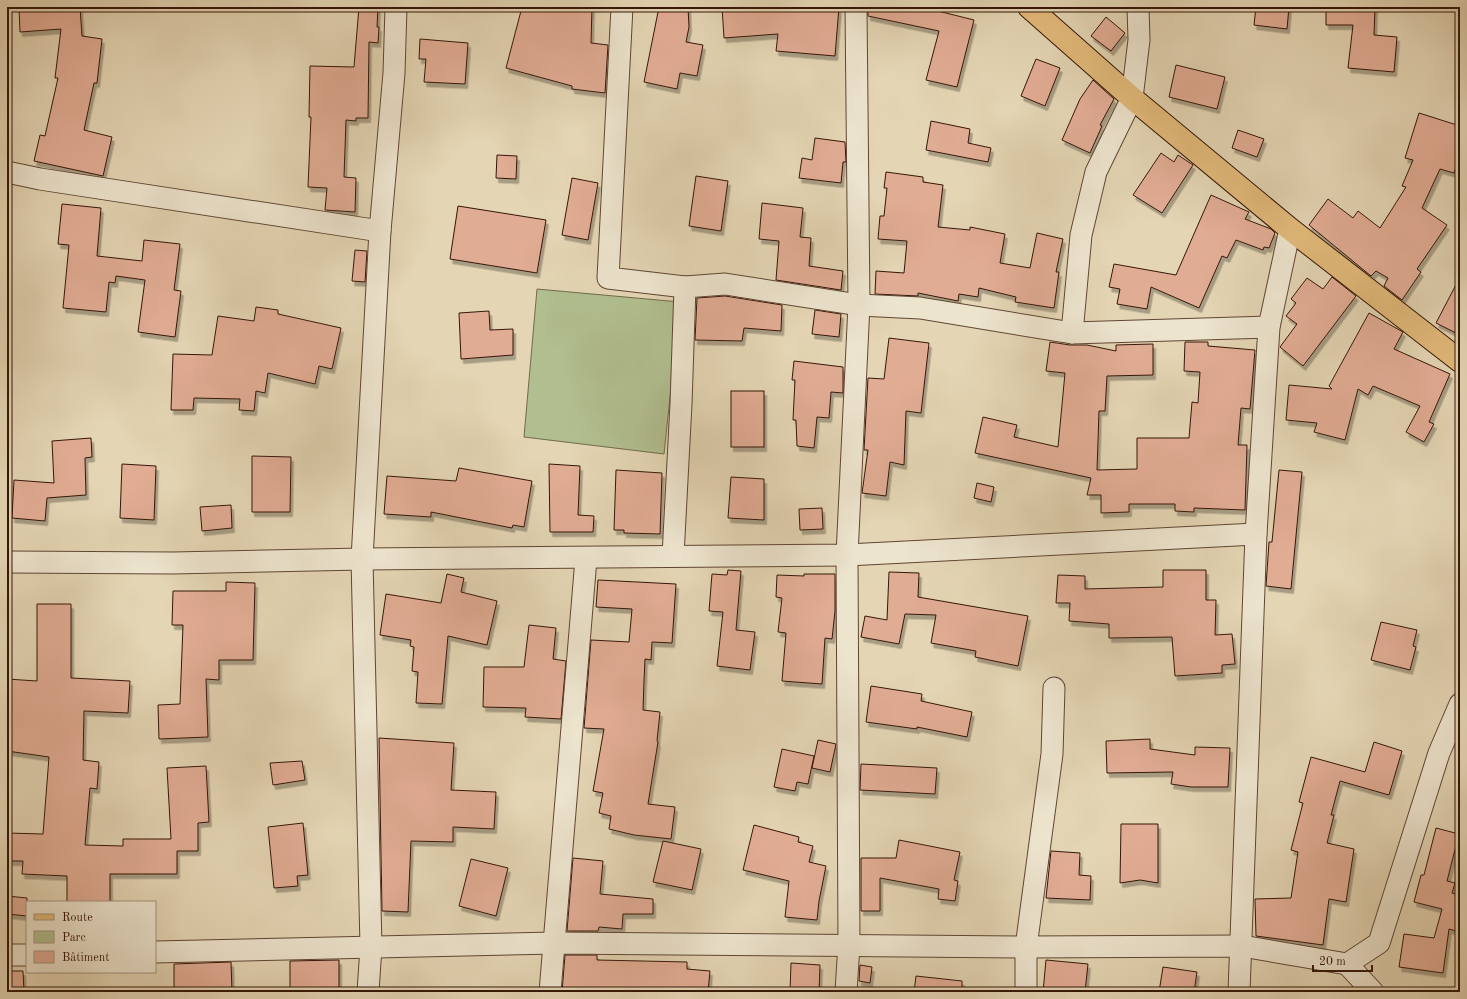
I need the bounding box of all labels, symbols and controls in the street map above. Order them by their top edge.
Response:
legend [26,901,156,973]
text: Route [62,912,93,924]
text: Parc [62,932,86,944]
scale bar [1313,947,1372,973]
text: Bâtiment [62,952,109,964]
text: 20 m [1319,956,1346,968]

